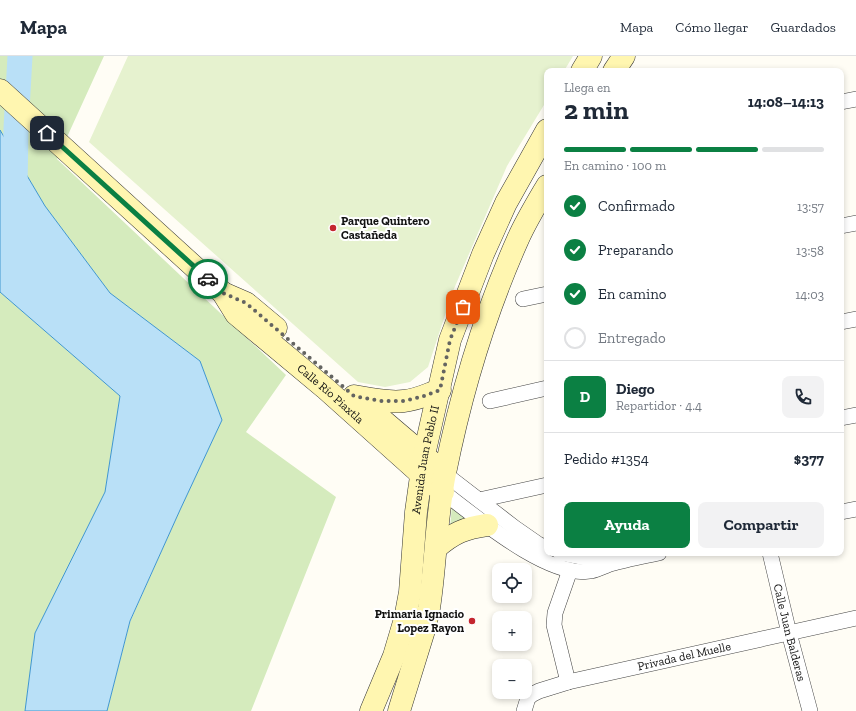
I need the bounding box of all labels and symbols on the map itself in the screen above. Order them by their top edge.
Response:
pin [30,116,64,150]
place label: Parque Quintero Castañeda [341,214,430,242]
marker: Parque Quintero Castañeda [328,223,338,233]
courier [188,259,228,299]
pin [446,290,480,324]
street label: Calle Río Piaxtla [294,361,367,427]
street label: Avenida Juan Pablo II [409,404,442,515]
street label: Calle Juan Balderas [771,582,809,683]
place label: Primaria Ignacio Lopez Rayon [375,607,465,635]
marker: Primaria Ignacio Lopez Rayon [467,616,477,626]
street label: Privada del Muelle [636,639,732,673]

